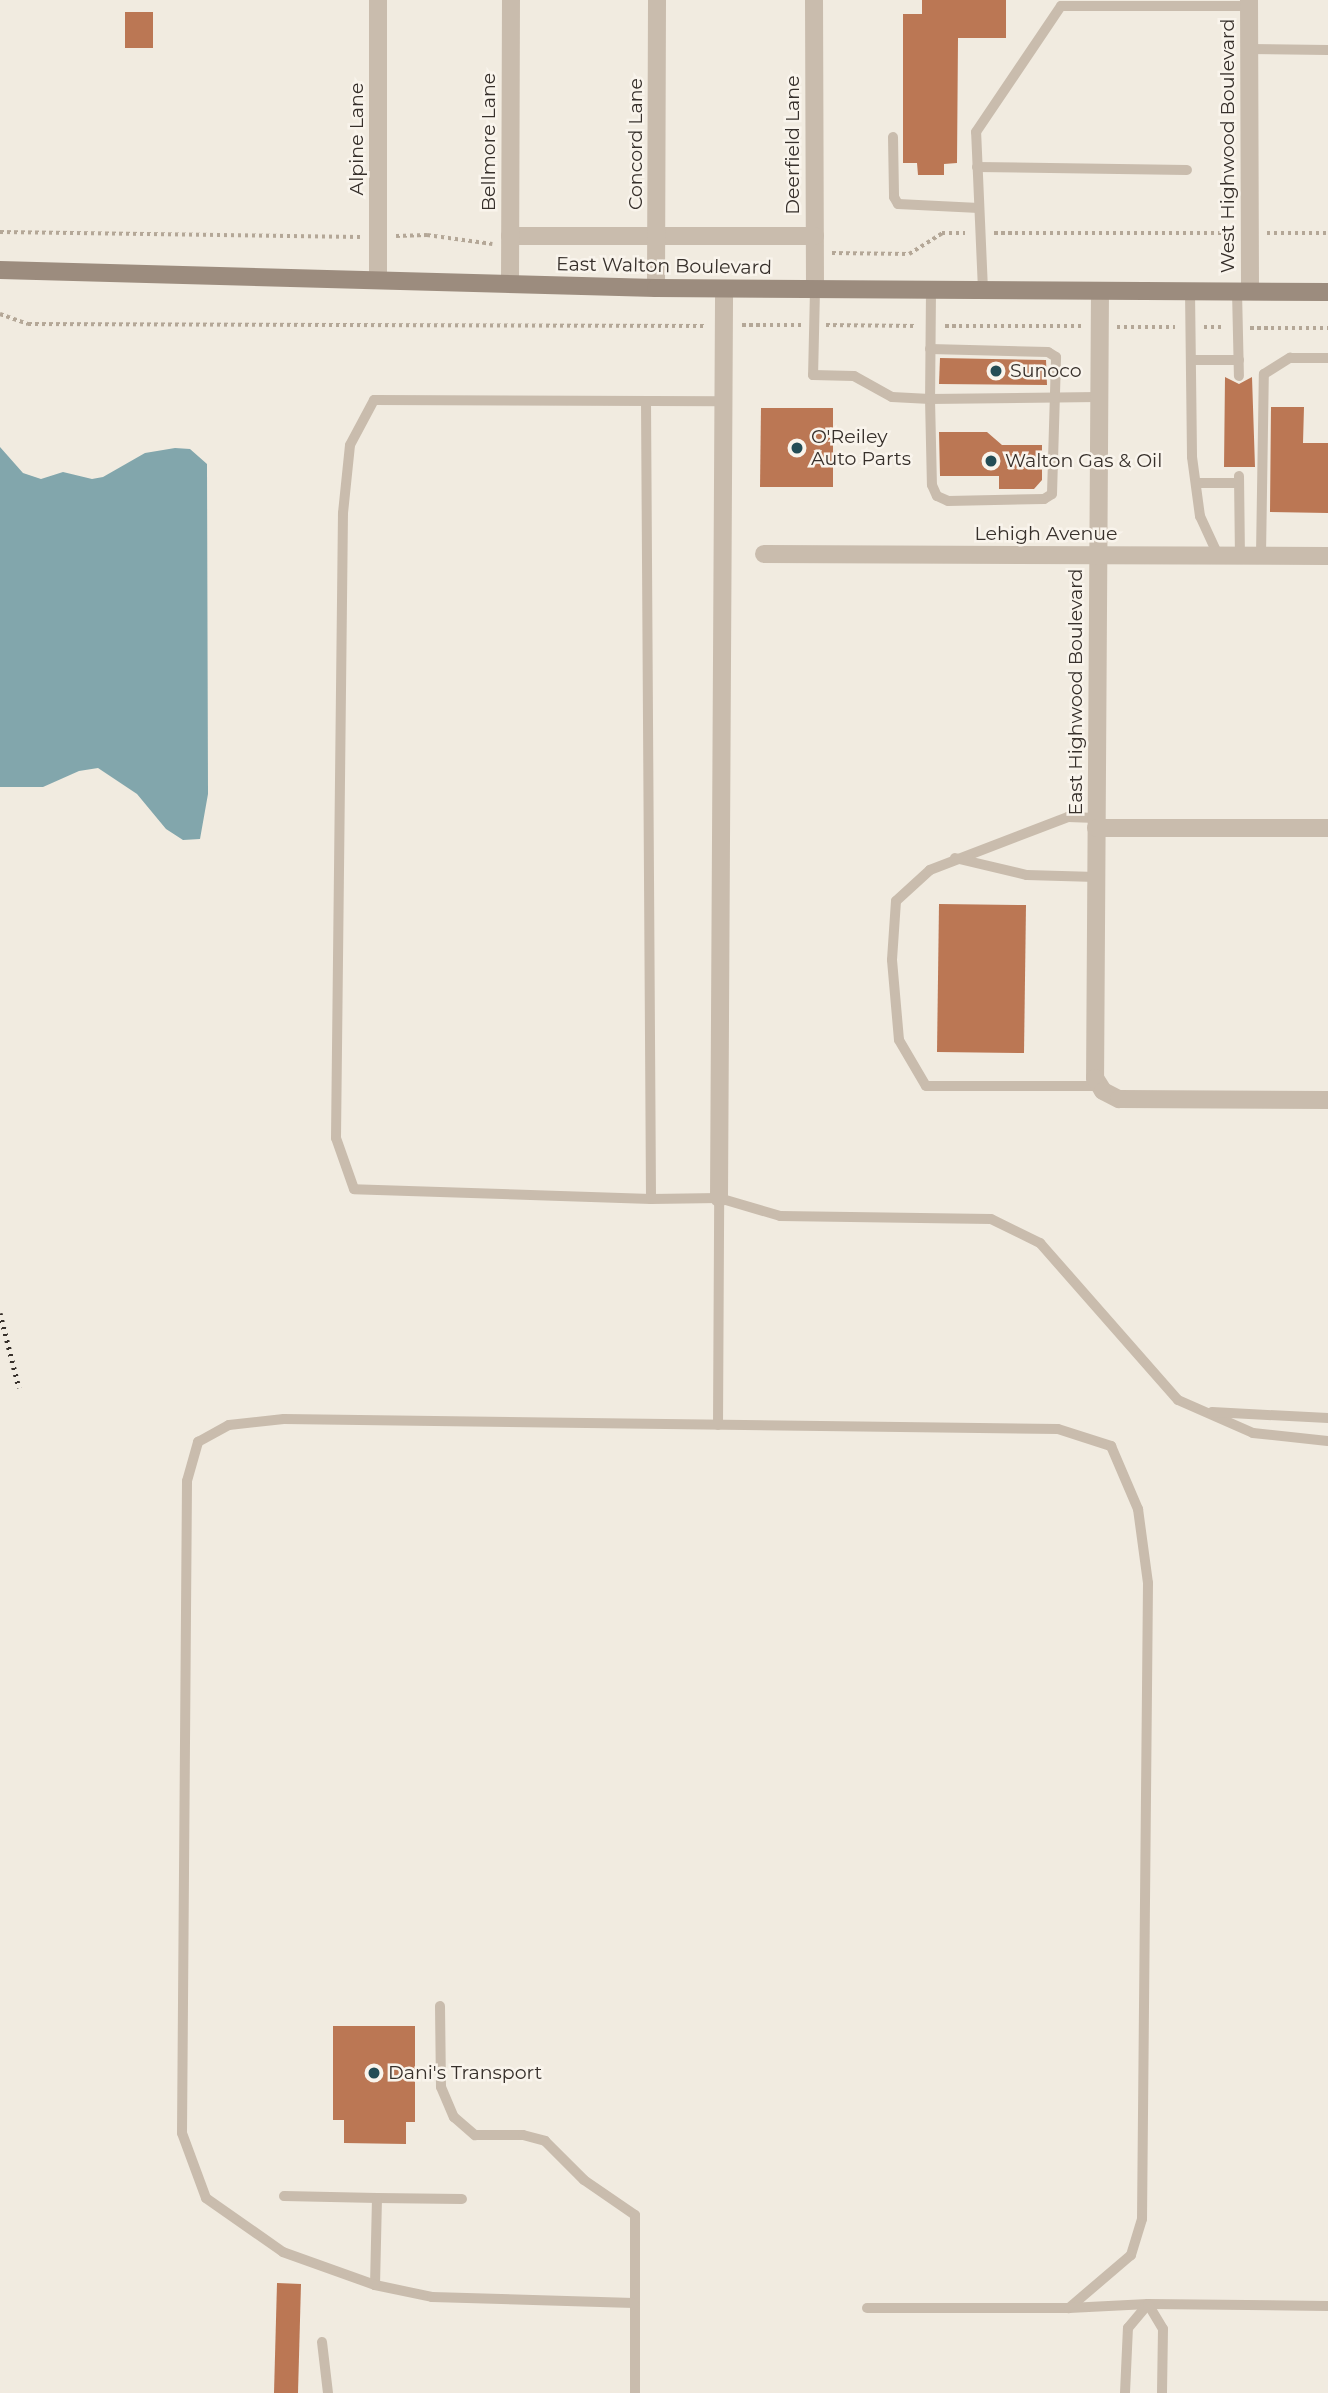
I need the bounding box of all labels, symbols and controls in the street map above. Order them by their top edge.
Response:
street label: West Highwood Boulevard [1217,19,1239,273]
street label: Bellmore Lane [478,73,500,211]
street label: Deerfield Lane [782,75,804,215]
street label: Concord Lane [625,78,647,210]
street label: Alpine Lane [346,83,368,195]
street label: East Walton Boulevard [556,253,772,279]
place label: Sunoco [1010,360,1082,382]
marker: Sunoco [988,363,1004,379]
place label: O'Reiley Auto Parts [811,426,911,470]
marker: O'Reiley Auto Parts [789,440,805,456]
place label: Walton Gas & Oil [1005,450,1162,472]
marker: Walton Gas & Oil [983,453,999,469]
street label: Lehigh Avenue [974,523,1118,545]
street label: East Highwood Boulevard [1065,569,1087,815]
place label: Dani's Transport [388,2062,542,2084]
marker: Dani's Transport [366,2065,382,2081]

